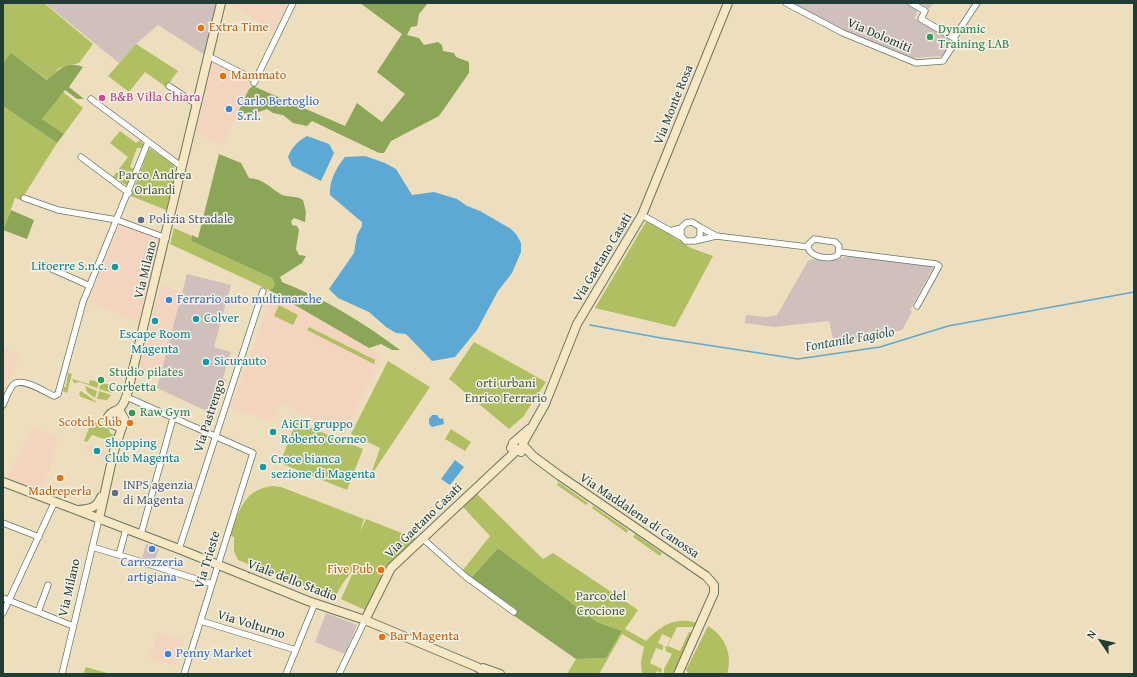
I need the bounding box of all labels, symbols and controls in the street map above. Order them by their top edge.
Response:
street label: Via Dolomiti [844,15,914,57]
place label: Extra Time [209,20,269,36]
place label: Dynamic Training LAB [938,22,1009,53]
marker: Extra Time [196,23,206,33]
marker: Dynamic Training LAB [925,32,935,42]
street label: Via Monte Rosa [651,63,697,147]
place label: Mammato [231,68,286,84]
marker: Mammato [218,71,228,81]
place label: B&B Villa Chiara [110,90,200,106]
marker: B&B Villa Chiara [97,93,107,103]
place label: Carlo Bertoglio S.r.l. [237,94,319,125]
marker: Carlo Bertoglio S.r.l. [224,104,234,114]
park label: Parco Andrea Orlandi [118,168,192,199]
street label: Via Gaetano Casati [570,211,636,305]
place label: Polizia Stradale [149,212,233,228]
marker: Polizia Stradale [136,215,146,225]
street label: Via Milano [131,239,161,301]
place label: Litoerre S.n.c. [31,259,107,275]
marker: Litoerre S.n.c. [110,262,120,272]
place label: Ferrario auto multimarche [177,292,322,308]
marker: Ferrario auto multimarche [164,295,174,305]
place label: Colver [204,311,239,327]
marker: Colver [191,314,201,324]
marker: Escape Room Magenta [150,316,160,326]
water label: Fontanile Fagiolo [804,324,896,356]
place label: Escape Room Magenta [120,327,190,358]
place label: Sicurauto [214,354,266,370]
marker: Sicurauto [201,357,211,367]
place label: Studio pilates Corbetta [109,365,183,396]
marker: Studio pilates Corbetta [96,375,106,385]
park label: orti urbani Enrico Ferrario [465,376,547,407]
street label: Via Pastrengo [191,378,229,454]
place label: Raw Gym [140,405,190,421]
marker: Raw Gym [127,408,137,418]
place label: Scotch Club [58,415,122,431]
place label: AiCiT gruppo Roberto Corneo [281,417,366,448]
marker: Scotch Club [125,418,135,428]
marker: AiCiT gruppo Roberto Corneo [268,427,278,437]
place label: Shopping Club Magenta [105,436,180,467]
marker: Shopping Club Magenta [92,446,102,456]
place label: Croce bianca sezione di Magenta [271,452,375,483]
marker: Croce bianca sezione di Magenta [258,462,268,472]
street label: Via Maddalena di Canossa [576,470,702,562]
marker: Madreperla [55,473,65,483]
place label: INPS agenzia di Magenta [123,478,193,509]
street label: Via Gaetano Casati [382,480,466,562]
place label: Madreperla [28,484,92,500]
marker: INPS agenzia di Magenta [110,488,120,498]
street label: Via Trieste [192,529,224,591]
marker: Carrozzeria artigiana [147,544,157,554]
place label: Carrozzeria artigiana [121,555,183,586]
street label: Via Milano [56,557,84,619]
street label: Viale dello Stadio [245,557,339,605]
place label: Five Pub [327,562,373,578]
marker: Five Pub [376,565,386,575]
park label: Parco del Crocione [576,589,626,620]
street label: Via Volturno [215,607,287,643]
north arrow [1081,621,1121,661]
text: N [1082,627,1100,642]
place label: Bar Magenta [390,629,459,645]
marker: Bar Magenta [377,632,387,642]
place label: Penny Market [176,646,252,662]
marker: Penny Market [163,649,173,659]

